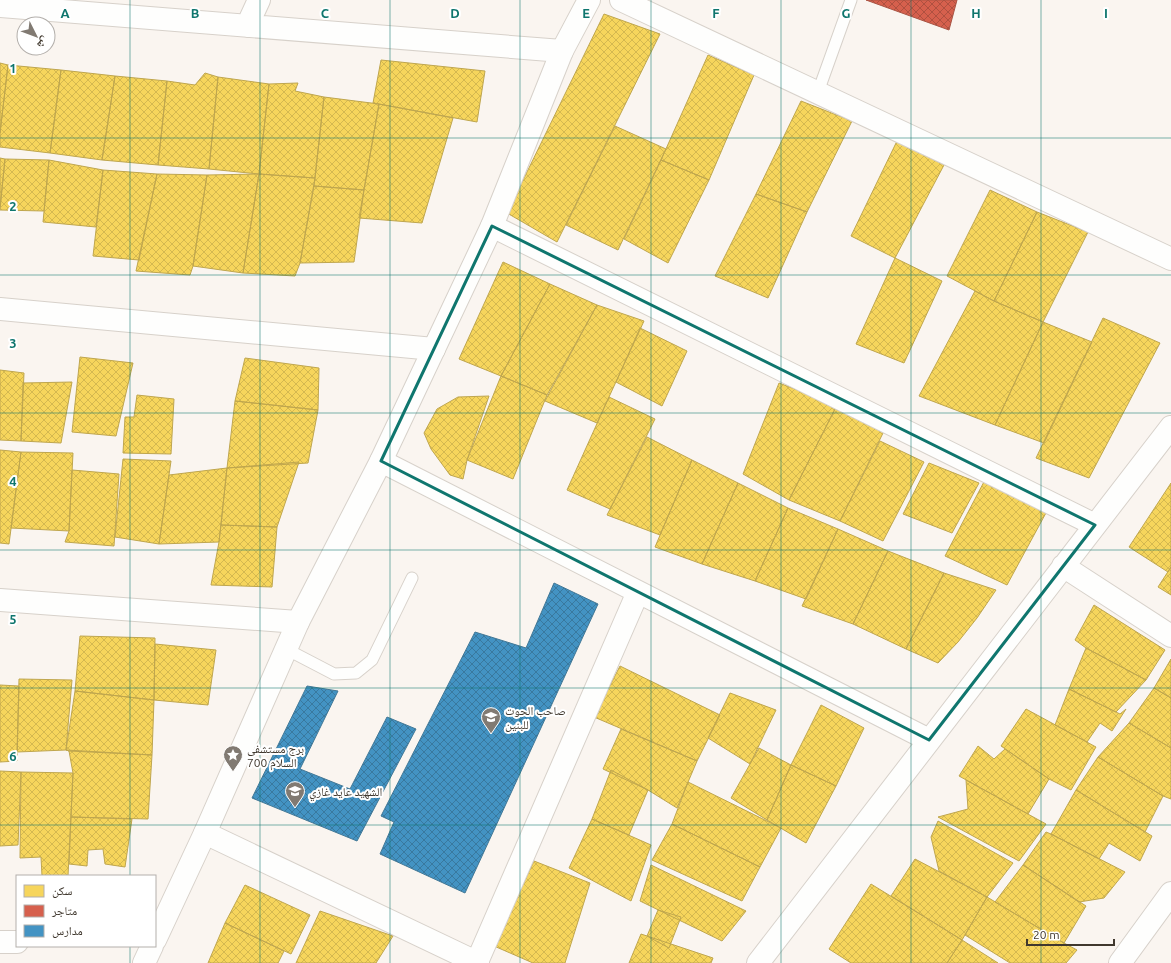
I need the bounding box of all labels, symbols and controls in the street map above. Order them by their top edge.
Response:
text: A [60,6,70,20]
text: B [191,6,200,20]
text: C [321,6,330,20]
text: D [450,6,460,20]
text: E [582,6,590,20]
text: F [712,6,720,20]
text: G [842,6,851,20]
text: H [971,6,981,20]
text: I [1104,6,1108,20]
north arrow [16,16,56,56]
text: ش [33,33,52,51]
text: 1 [9,61,17,75]
text: 2 [9,199,17,213]
text: 3 [9,336,17,350]
text: 4 [9,474,17,488]
text: 5 [9,612,17,626]
place label: صاحب الحوت للبنين [505,704,566,732]
school or university icon: صاحب الحوت للبنين [480,706,502,734]
place label: برج مستشفى السلام 700 [247,742,304,771]
place icon: برج مستشفى السلام 700 [222,744,244,772]
text: 6 [9,749,17,763]
school or university icon: الشهيد عايد غازي [284,780,306,808]
place label: الشهيد عايد غازي [309,785,383,802]
legend [16,875,156,947]
text: سكن [52,884,73,898]
text: متاجر [51,904,77,918]
scale bar [1027,921,1114,947]
text: مدارس [52,924,83,938]
text: 20 m [1033,928,1060,941]

